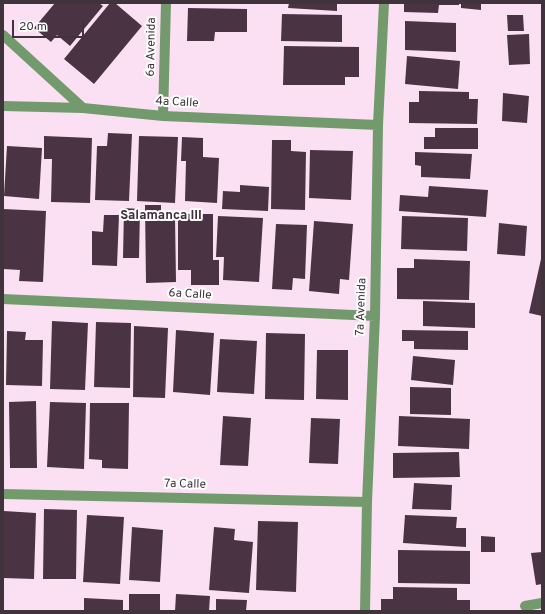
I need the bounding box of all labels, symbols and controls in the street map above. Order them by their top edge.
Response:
scale bar [14,12,86,38]
street label: 6a Avenida [144,17,160,77]
text: 20 m [19,19,47,35]
street label: 4a Calle [155,95,199,111]
district label: Salamanca III [120,208,202,224]
street label: 7a Avenida [354,278,370,336]
street label: 6a Calle [168,287,212,303]
street label: 7a Calle [164,477,206,493]

